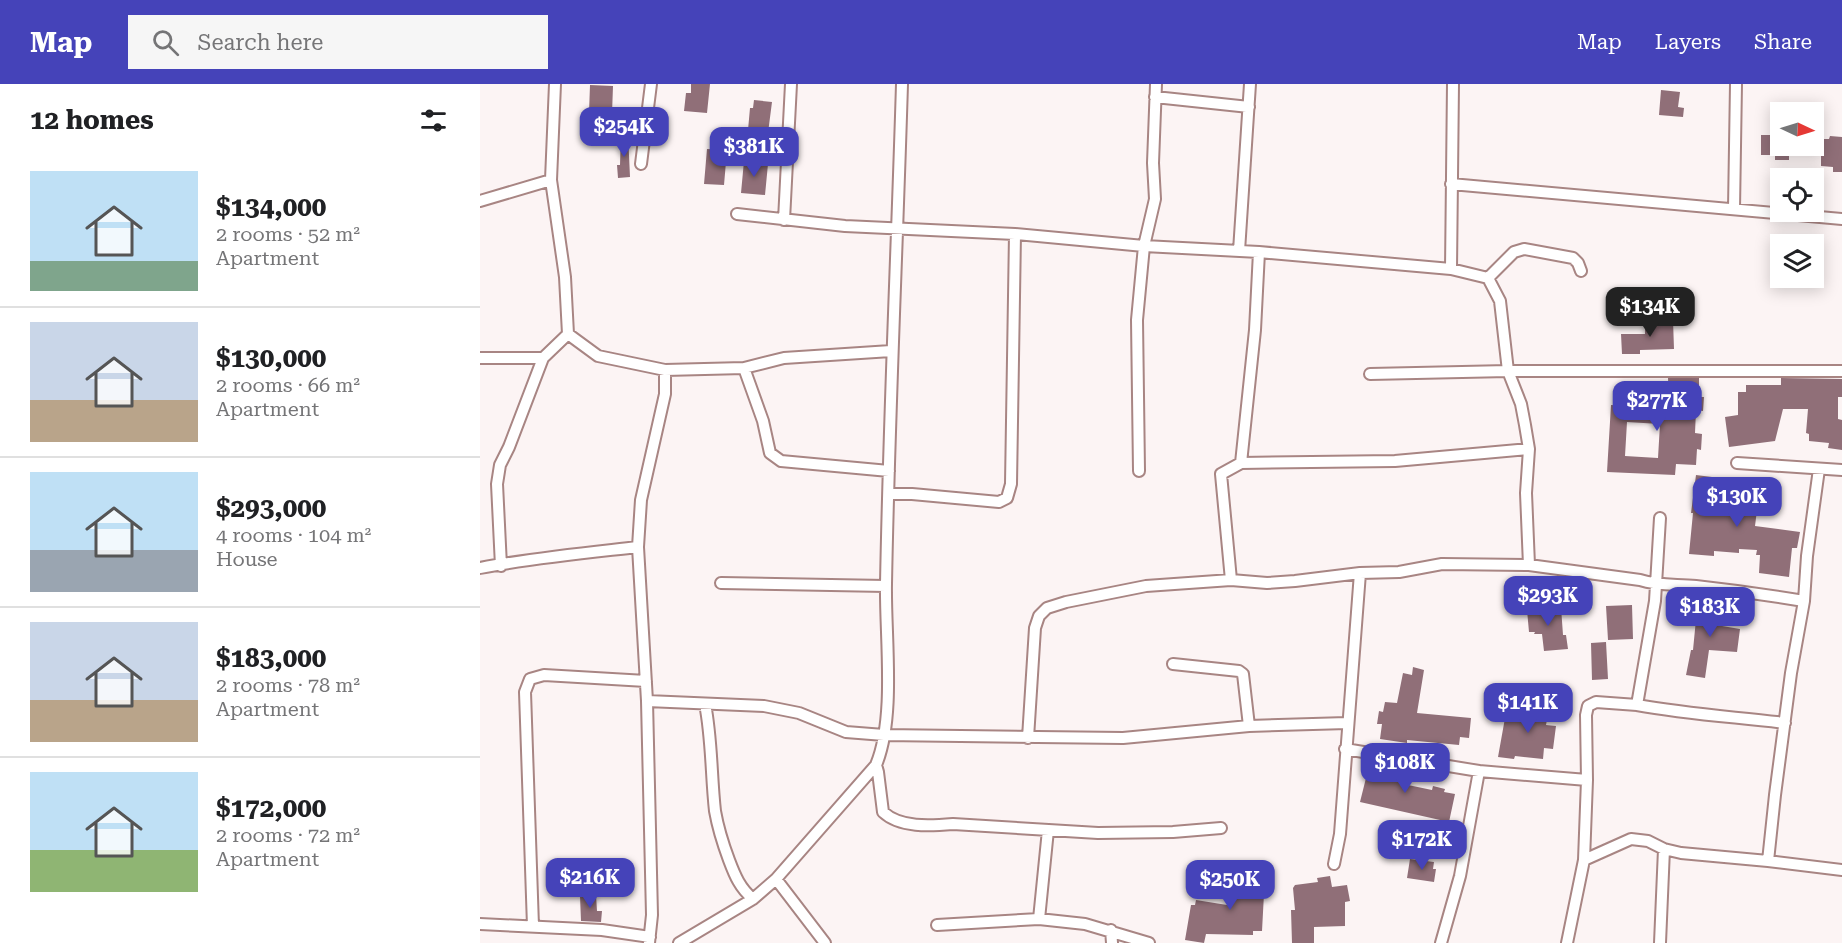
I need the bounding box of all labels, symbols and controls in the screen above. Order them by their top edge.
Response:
search box [128,15,548,69]
text: Map [30,26,92,59]
icon: search [149,26,182,59]
text: Search here [197,30,323,55]
text: Map [1577,30,1622,54]
text: Layers [1655,30,1721,54]
text: Share [1754,30,1812,54]
north arrow [1770,102,1824,156]
map controls [1770,102,1824,288]
icon: filters [417,104,450,137]
text: 12 homes [30,105,154,135]
pin: $254K [582,107,666,158]
text: $254K [594,114,654,138]
pin: $381K [712,127,796,178]
text: $381K [724,134,784,158]
button: locate [1770,168,1824,222]
text: $134,000 [216,192,326,222]
icon: home [78,195,150,267]
text: 2 rooms · 52 m² [216,222,360,246]
button: layers [1770,234,1824,288]
text: Apartment [216,246,319,270]
pin: $134K [1608,287,1692,338]
text: $134K [1620,294,1680,318]
text: $130,000 [216,343,326,373]
icon: home [78,346,150,418]
text: 2 rooms · 66 m² [216,373,360,397]
pin: $277K [1615,381,1699,432]
text: $277K [1627,388,1687,412]
text: Apartment [216,397,319,421]
pin: $130K [1695,477,1779,528]
text: $130K [1707,484,1767,508]
text: $293,000 [216,493,326,523]
icon: home [78,496,150,568]
text: 4 rooms · 104 m² [216,523,371,547]
text: House [216,547,278,571]
pin: $293K [1506,576,1590,627]
text: $293K [1518,583,1578,607]
pin: $183K [1668,587,1752,638]
text: $183K [1680,594,1740,618]
text: $183,000 [216,643,326,673]
icon: home [78,646,150,718]
text: 2 rooms · 78 m² [216,673,360,697]
pin: $141K [1486,683,1570,734]
text: $141K [1498,690,1558,714]
text: Apartment [216,697,319,721]
pin: $108K [1363,743,1447,794]
text: $108K [1375,750,1435,774]
text: $172,000 [216,793,326,823]
icon: home [78,796,150,868]
pin: $172K [1380,820,1464,871]
text: 2 rooms · 72 m² [216,823,360,847]
text: $172K [1392,827,1452,851]
text: Apartment [216,847,319,871]
pin: $216K [548,858,632,909]
pin: $250K [1188,860,1272,911]
text: $216K [560,865,620,889]
text: $250K [1200,867,1260,891]

